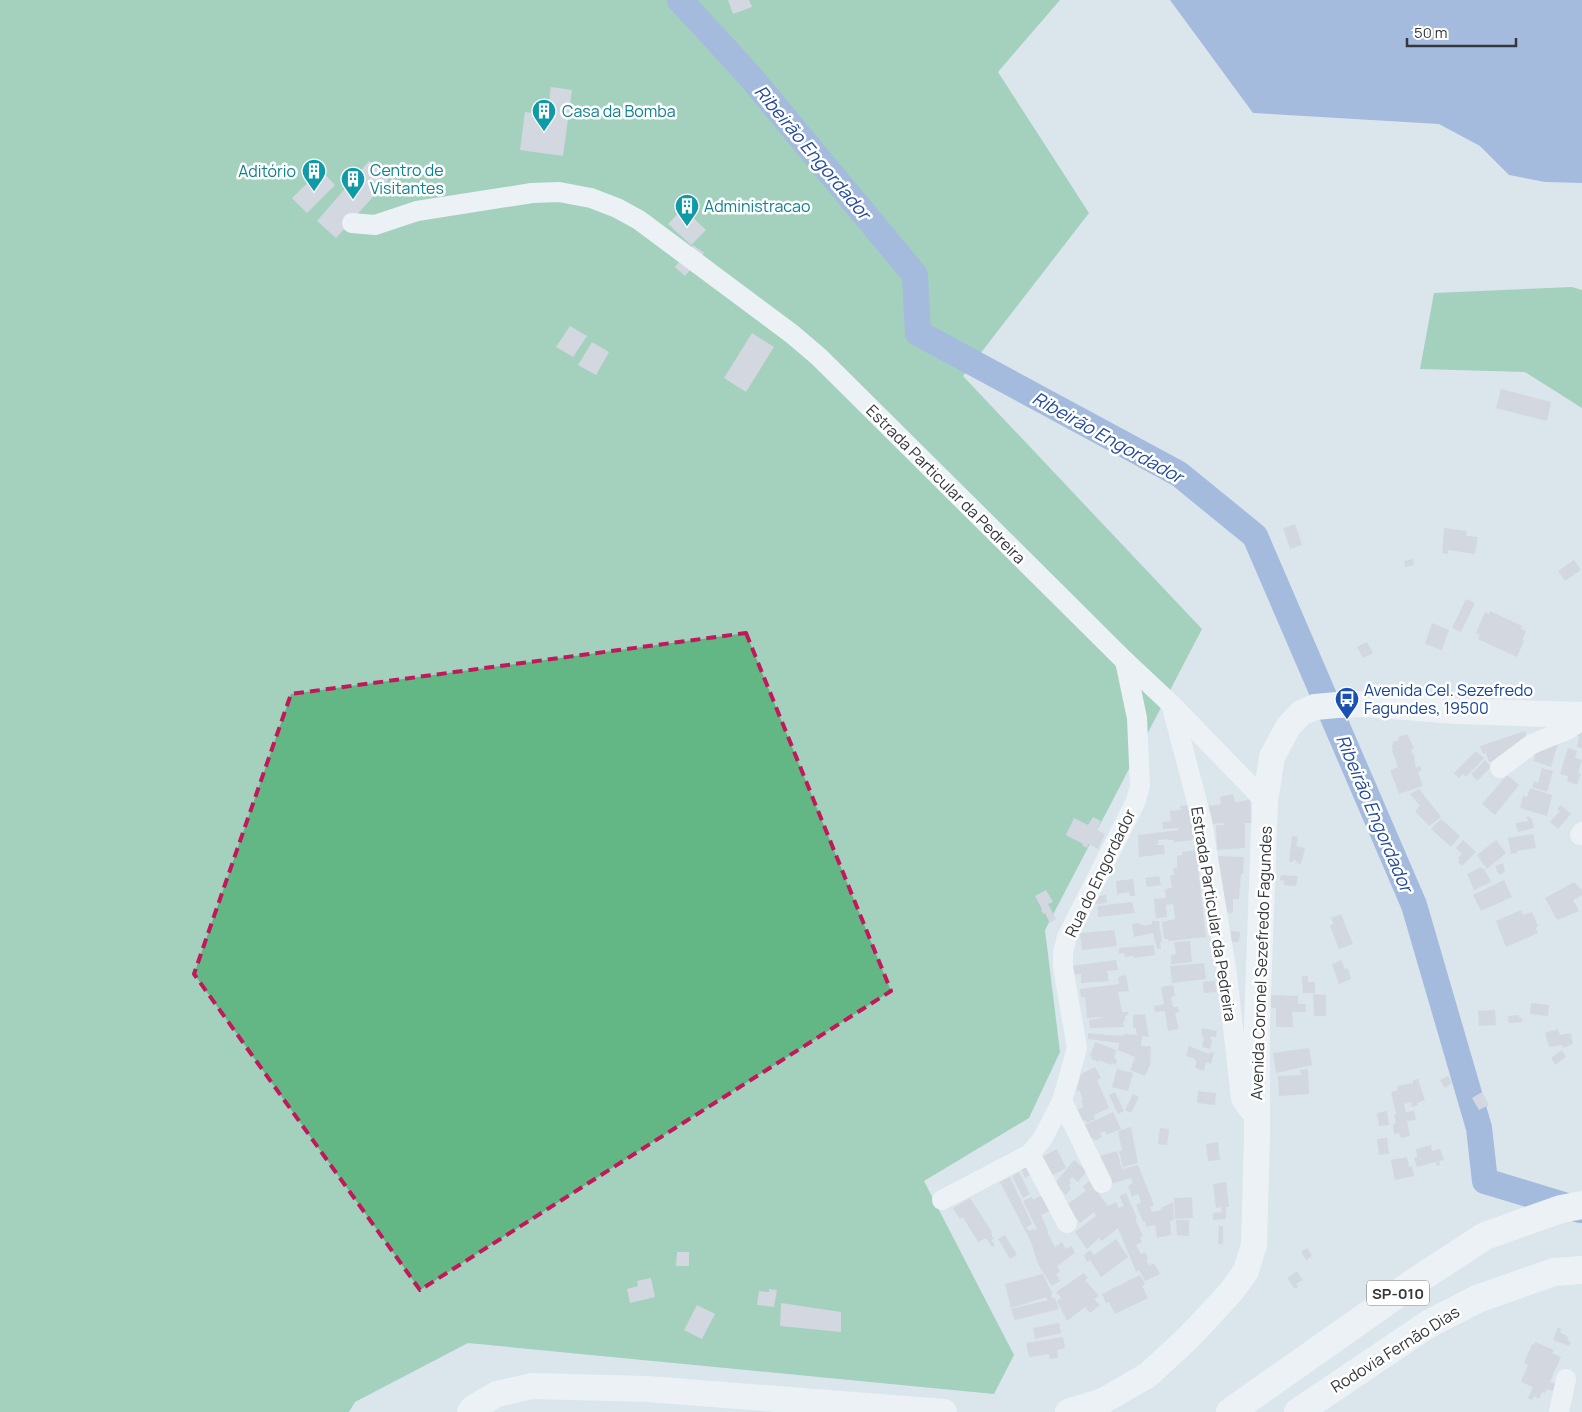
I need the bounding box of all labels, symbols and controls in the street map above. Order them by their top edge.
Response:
scale bar [1407,15,1516,47]
text: 50 m [1414,22,1448,43]
water label: Ribeirão Engordador [750,80,878,226]
building icon: Casa da Bomba [531,98,557,132]
place label: Casa da Bomba [562,100,676,122]
building icon: Aditório [301,158,327,192]
place label: Centro de Visitantes [370,159,444,199]
place label: Aditório [238,160,296,182]
building icon: Centro de Visitantes [340,166,366,200]
building icon: Administracao [674,193,700,227]
place label: Administracao [704,195,810,217]
water label: Ribeirão Engordador [1029,386,1190,490]
street label: Estrada Particular da Pedreira [862,400,1030,568]
place label: Avenida Cel. Sezefredo Fagundes, 19500 [1364,679,1533,719]
bus stop icon: Avenida Cel. Sezefredo Fagundes, 19500 [1334,686,1360,720]
water label: Ribeirão Engordador [1331,731,1420,897]
street label: Rua do Engordador [1059,805,1141,941]
street label: Estrada Particular da Pedreira [1186,805,1242,1023]
street label: Avenida Coronel Sezefredo Fagundes [1245,825,1277,1101]
road number: SP-010 [1367,1280,1429,1306]
street label: Rodovia Fernão Dias [1326,1300,1464,1398]

